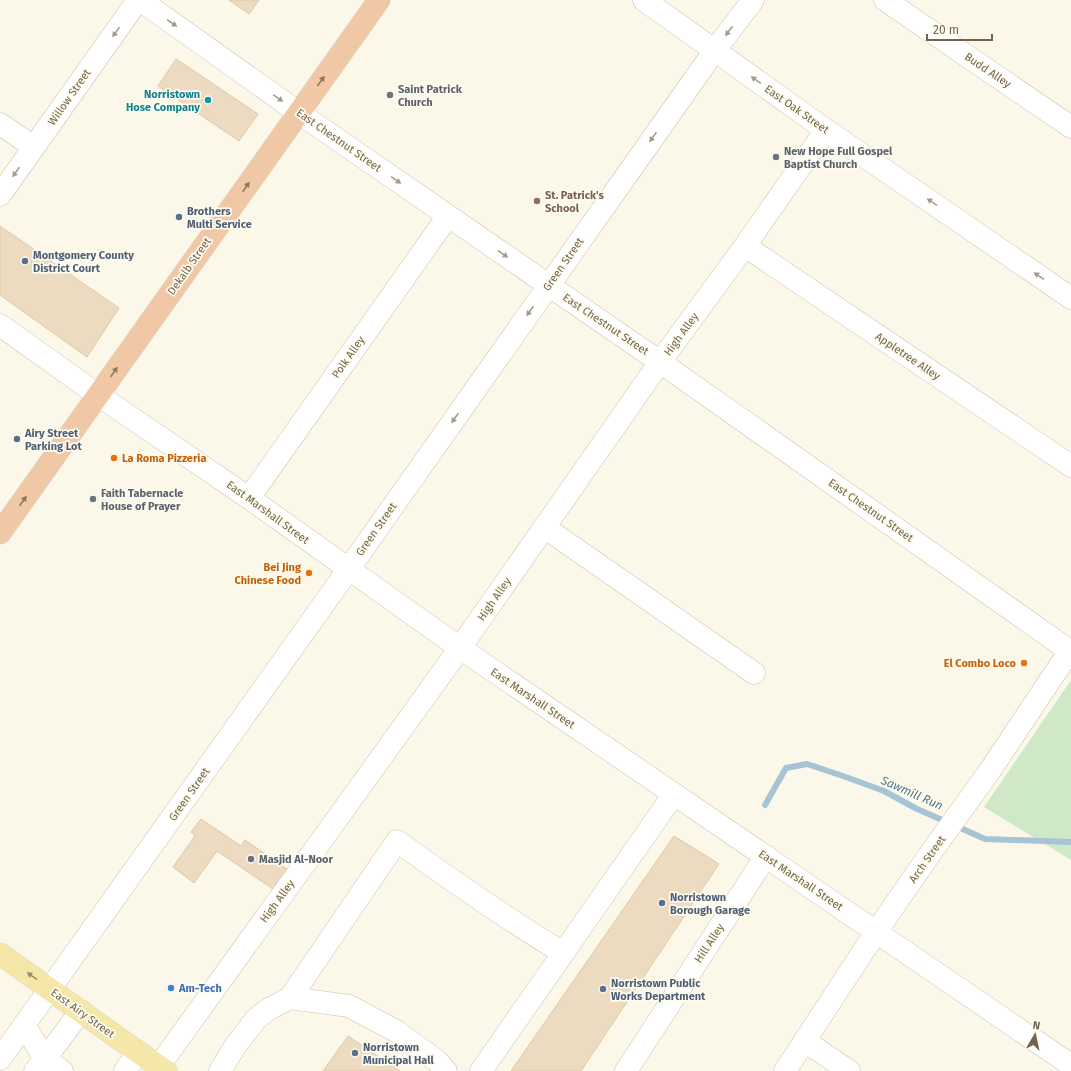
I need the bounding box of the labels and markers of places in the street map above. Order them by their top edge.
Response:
place label: Saint Patrick Church [398,83,463,109]
place label: Norristown Hose Company [126,88,200,114]
marker: Saint Patrick Church [385,90,395,100]
marker: Norristown Hose Company [203,95,213,105]
place label: New Hope Full Gospel Baptist Church [784,145,893,171]
marker: New Hope Full Gospel Baptist Church [771,152,781,162]
place label: St. Patrick's School [545,189,605,215]
marker: St. Patrick's School [532,196,542,206]
place label: Brothers Multi Service [187,205,252,231]
marker: Brothers Multi Service [174,212,184,222]
place label: Montgomery County District Court [33,249,134,275]
marker: Montgomery County District Court [20,256,30,266]
place label: Airy Street Parking Lot [24,427,82,453]
marker: Airy Street Parking Lot [12,434,22,444]
place label: La Roma Pizzeria [122,452,206,465]
marker: La Roma Pizzeria [109,453,119,463]
place label: Faith Tabernacle House of Prayer [101,487,183,513]
marker: Faith Tabernacle House of Prayer [88,494,98,504]
place label: Bei Jing Chinese Food [235,561,302,587]
marker: Bei Jing Chinese Food [304,568,314,578]
place label: El Combo Loco [944,657,1017,670]
marker: El Combo Loco [1019,658,1029,668]
place label: Masjid Al-Noor [259,853,334,866]
marker: Masjid Al-Noor [246,854,256,864]
place label: Norristown Borough Garage [670,891,750,917]
marker: Norristown Borough Garage [657,898,667,908]
place label: Norristown Public Works Department [611,977,706,1003]
place label: Am-Tech [178,982,222,995]
marker: Am-Tech [166,983,176,993]
marker: Norristown Public Works Department [598,984,608,994]
place label: Norristown Municipal Hall [363,1041,435,1067]
marker: Norristown Municipal Hall [350,1048,360,1058]

